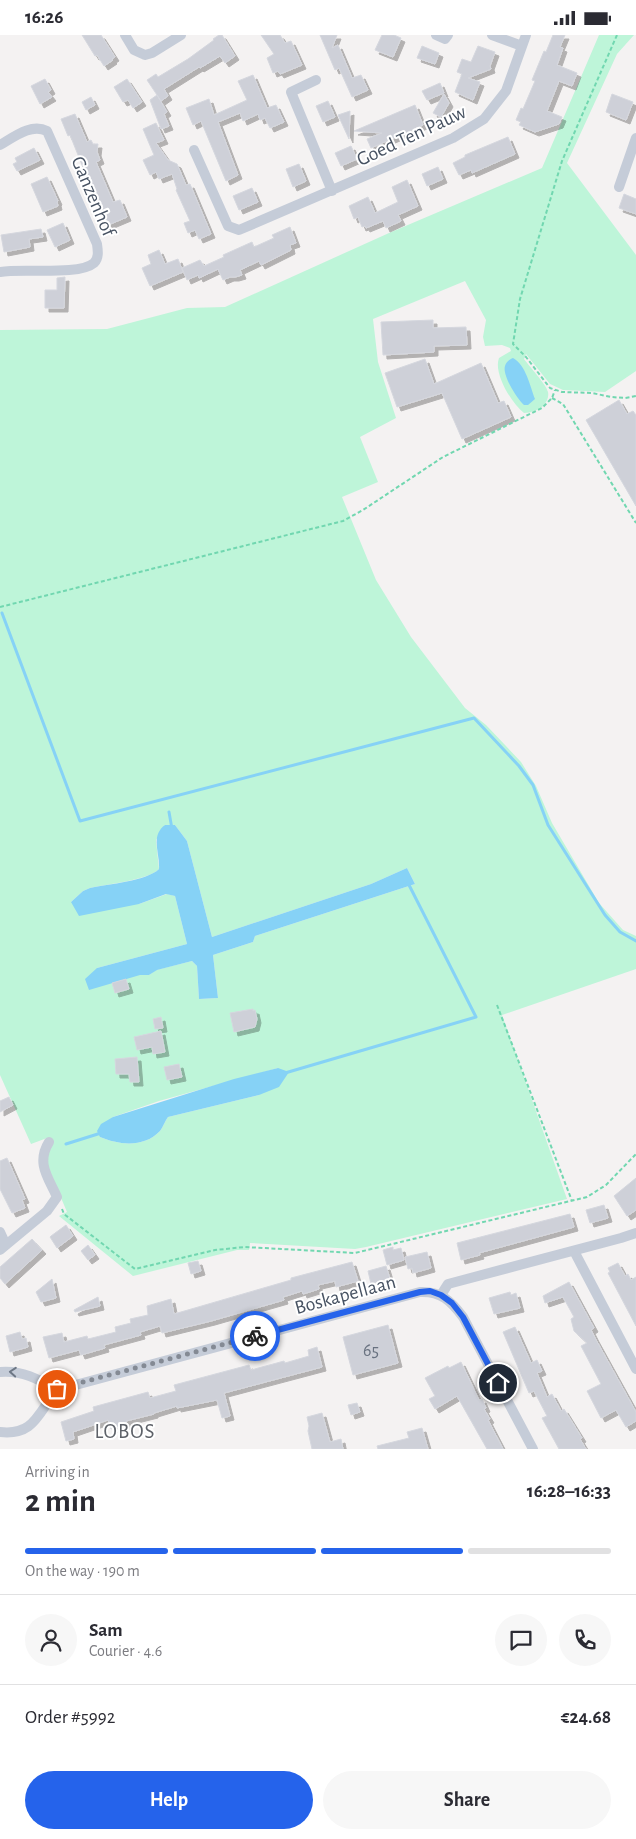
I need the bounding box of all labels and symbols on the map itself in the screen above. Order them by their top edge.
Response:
street label: Goed Ten Pauw [354,102,470,170]
street label: Ganzenhof [67,154,119,240]
street label: Boskapellaan [293,1272,398,1318]
courier [230,1311,280,1361]
house number: 65 [363,1342,379,1360]
pin [477,1362,519,1404]
one-way arrow [9,1367,17,1378]
pin [36,1368,78,1410]
district label: LOBOS [95,1421,155,1442]

